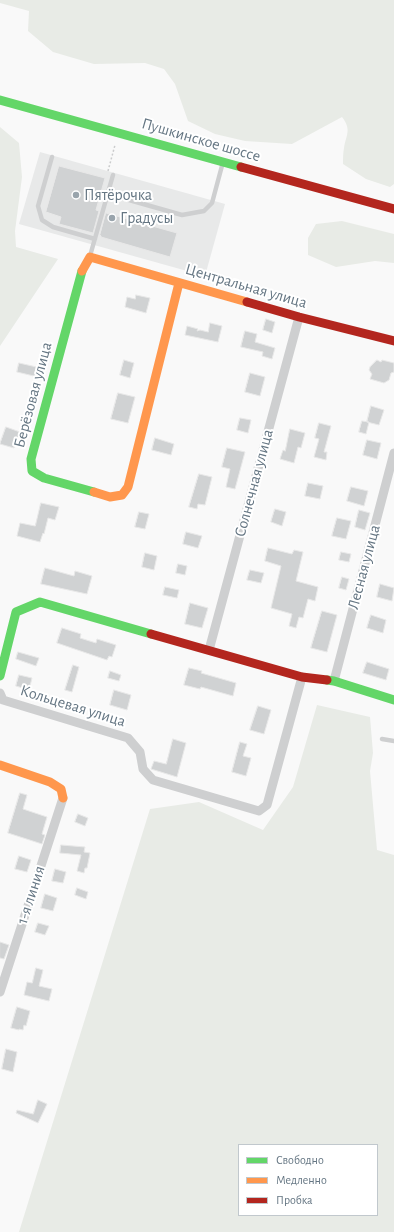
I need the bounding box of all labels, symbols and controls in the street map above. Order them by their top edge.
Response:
street label: Пушкинское шоссе [139,114,263,166]
place label: Пятёрочка [84,185,152,205]
marker: Пятёрочка [71,190,81,200]
place label: Градусы [120,208,173,228]
marker: Градусы [107,213,117,223]
street label: Центральная улица [183,259,309,313]
street label: Берёзовая улица [10,340,56,450]
street label: Солнечная улица [230,427,278,539]
street label: Лесная улица [343,523,385,611]
street label: Кольцевая улица [18,681,128,731]
street label: 1-я линия [13,863,49,927]
legend [238,1144,378,1216]
text: Свободно [276,1154,324,1166]
text: Медленно [276,1174,327,1186]
text: Пробка [276,1194,313,1206]

